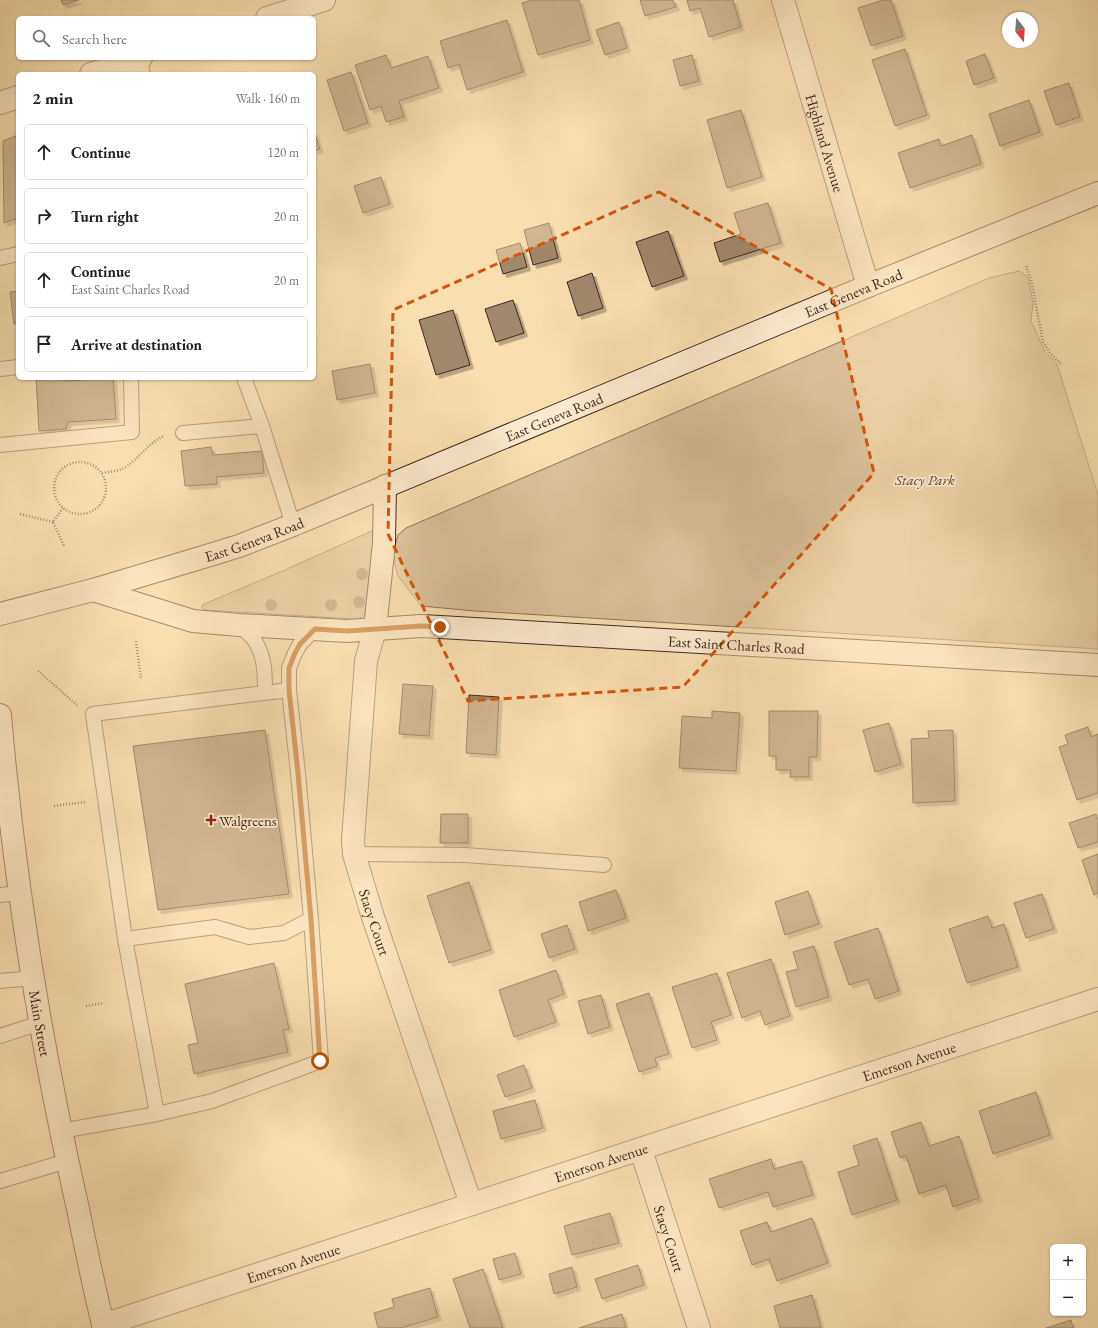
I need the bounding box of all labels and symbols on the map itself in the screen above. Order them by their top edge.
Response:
north arrow [1002,12,1038,48]
street label: Highland Avenue [802,92,849,194]
street label: East Geneva Road [801,264,905,321]
street label: East Geneva Road [502,388,606,445]
park label: Stacy Park [894,470,955,489]
street label: East Geneva Road [202,512,307,566]
route end [431,618,449,636]
street label: East Saint Charles Road [667,631,806,658]
place label: Walgreens [219,811,277,830]
marker: Walgreens [206,815,216,825]
street label: Stacy Court [355,887,395,958]
street label: Main Street [25,989,56,1058]
street label: Emerson Avenue [860,1037,958,1085]
route start [311,1052,329,1070]
street label: Emerson Avenue [552,1138,650,1186]
street label: Stacy Court [650,1203,690,1274]
street label: Emerson Avenue [244,1239,342,1287]

